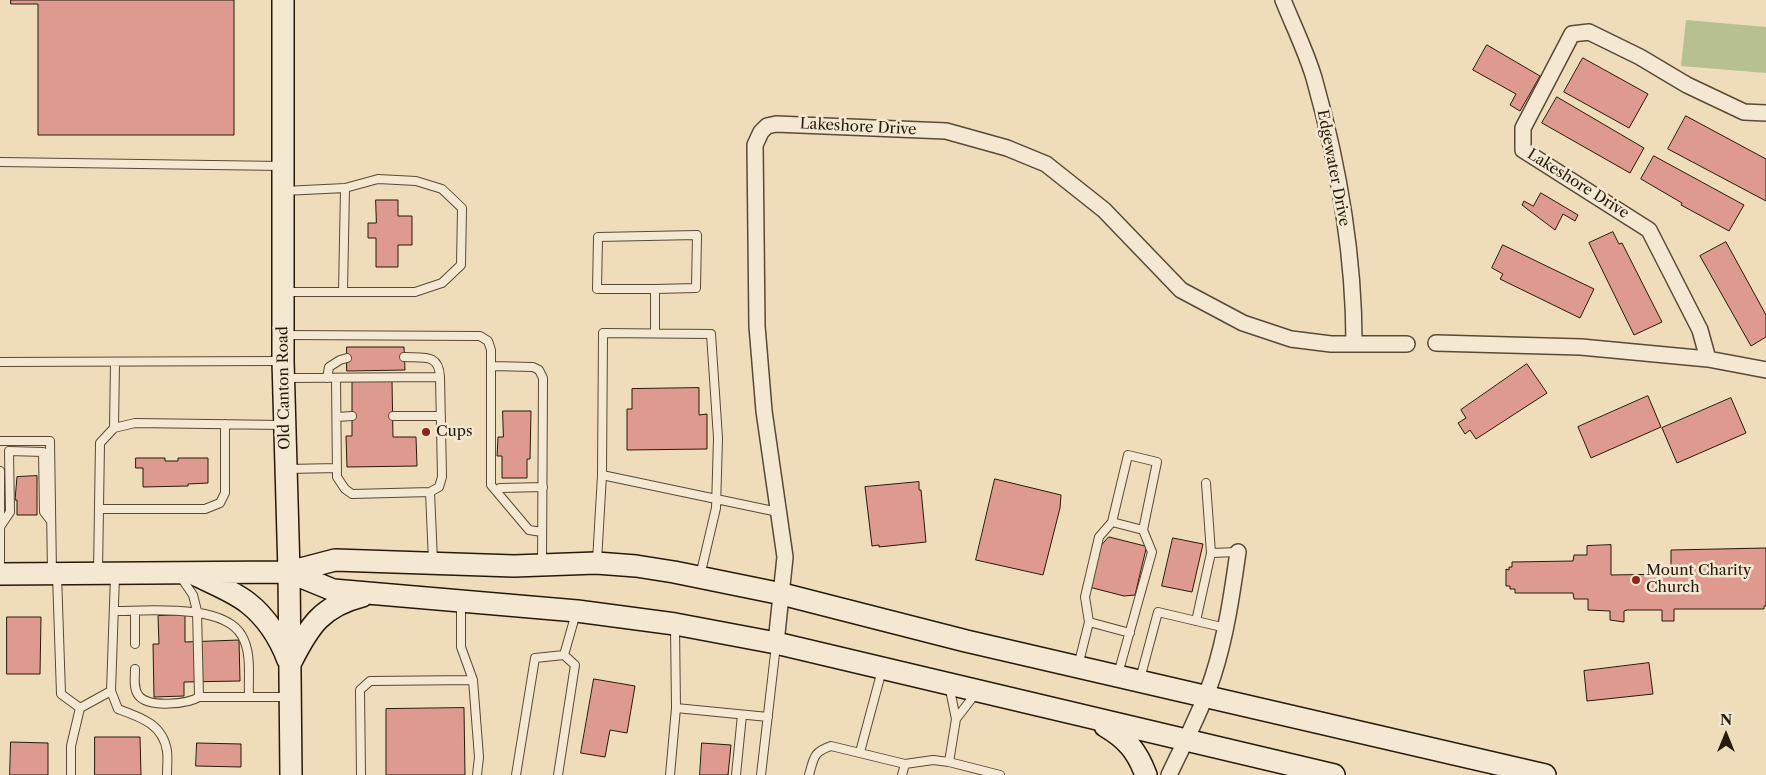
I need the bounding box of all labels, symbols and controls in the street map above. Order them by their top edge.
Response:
street label: Edgewater Drive [1313,108,1353,228]
street label: Lakeshore Drive [799,115,917,139]
street label: Lakeshore Drive [1524,145,1632,223]
street label: Old Canton Road [274,326,294,450]
place label: Cups [436,423,473,441]
marker: Cups [420,426,432,438]
place label: Mount Charity Church [1646,562,1751,597]
marker: Mount Charity Church [1630,574,1642,586]
north arrow [1701,710,1751,760]
text: N [1720,711,1732,729]

